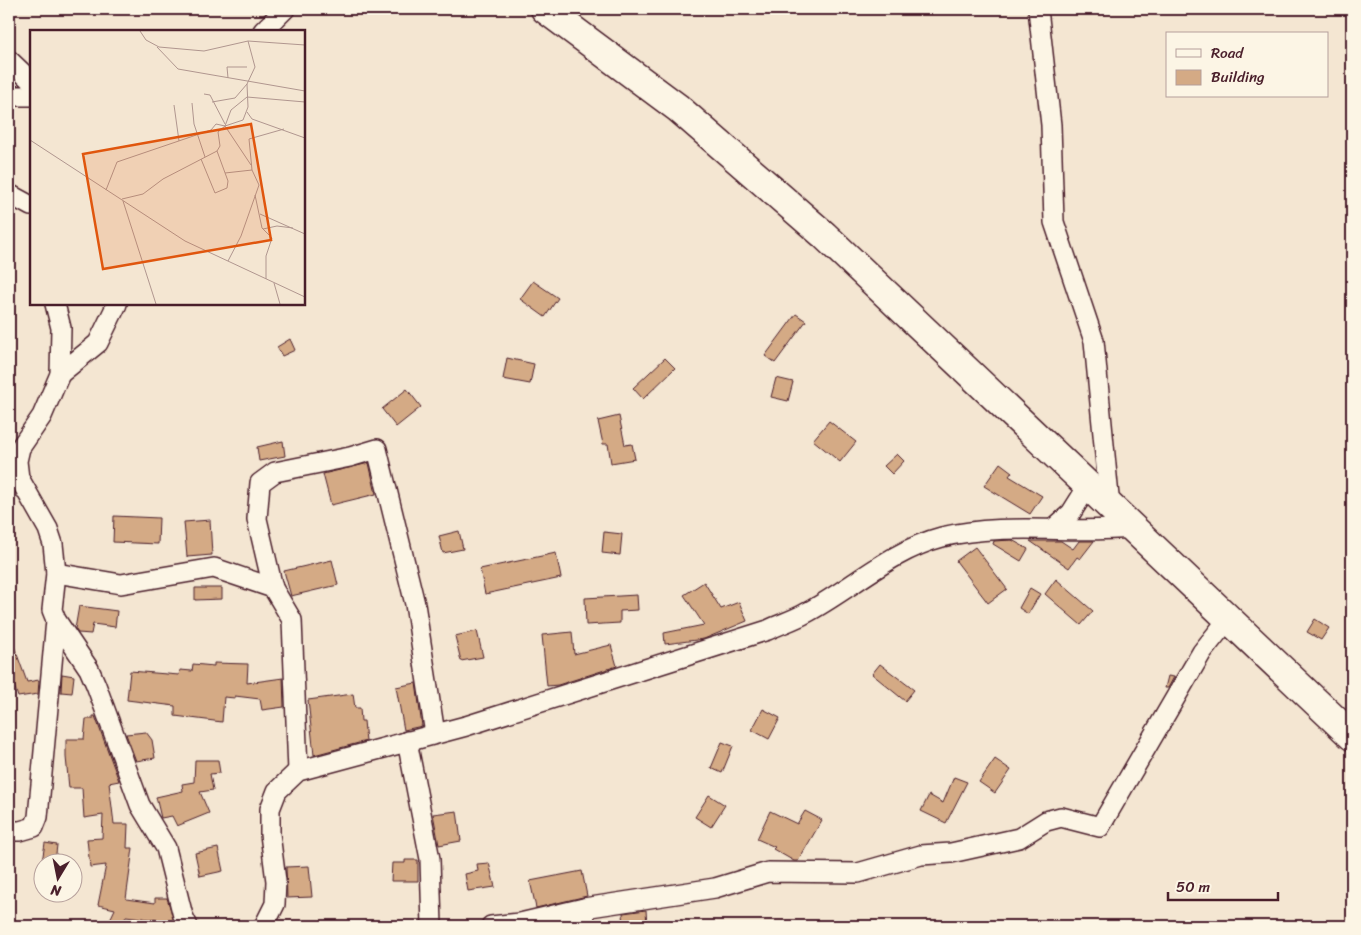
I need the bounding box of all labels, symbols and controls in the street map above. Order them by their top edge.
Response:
inset map [30,30,305,305]
legend [1166,32,1328,98]
text: Road [1211,40,1244,66]
text: Building [1211,64,1265,90]
north arrow [32,852,82,902]
scale bar [1168,870,1278,902]
text: 50 m [1176,874,1211,900]
text: N [49,877,64,904]

